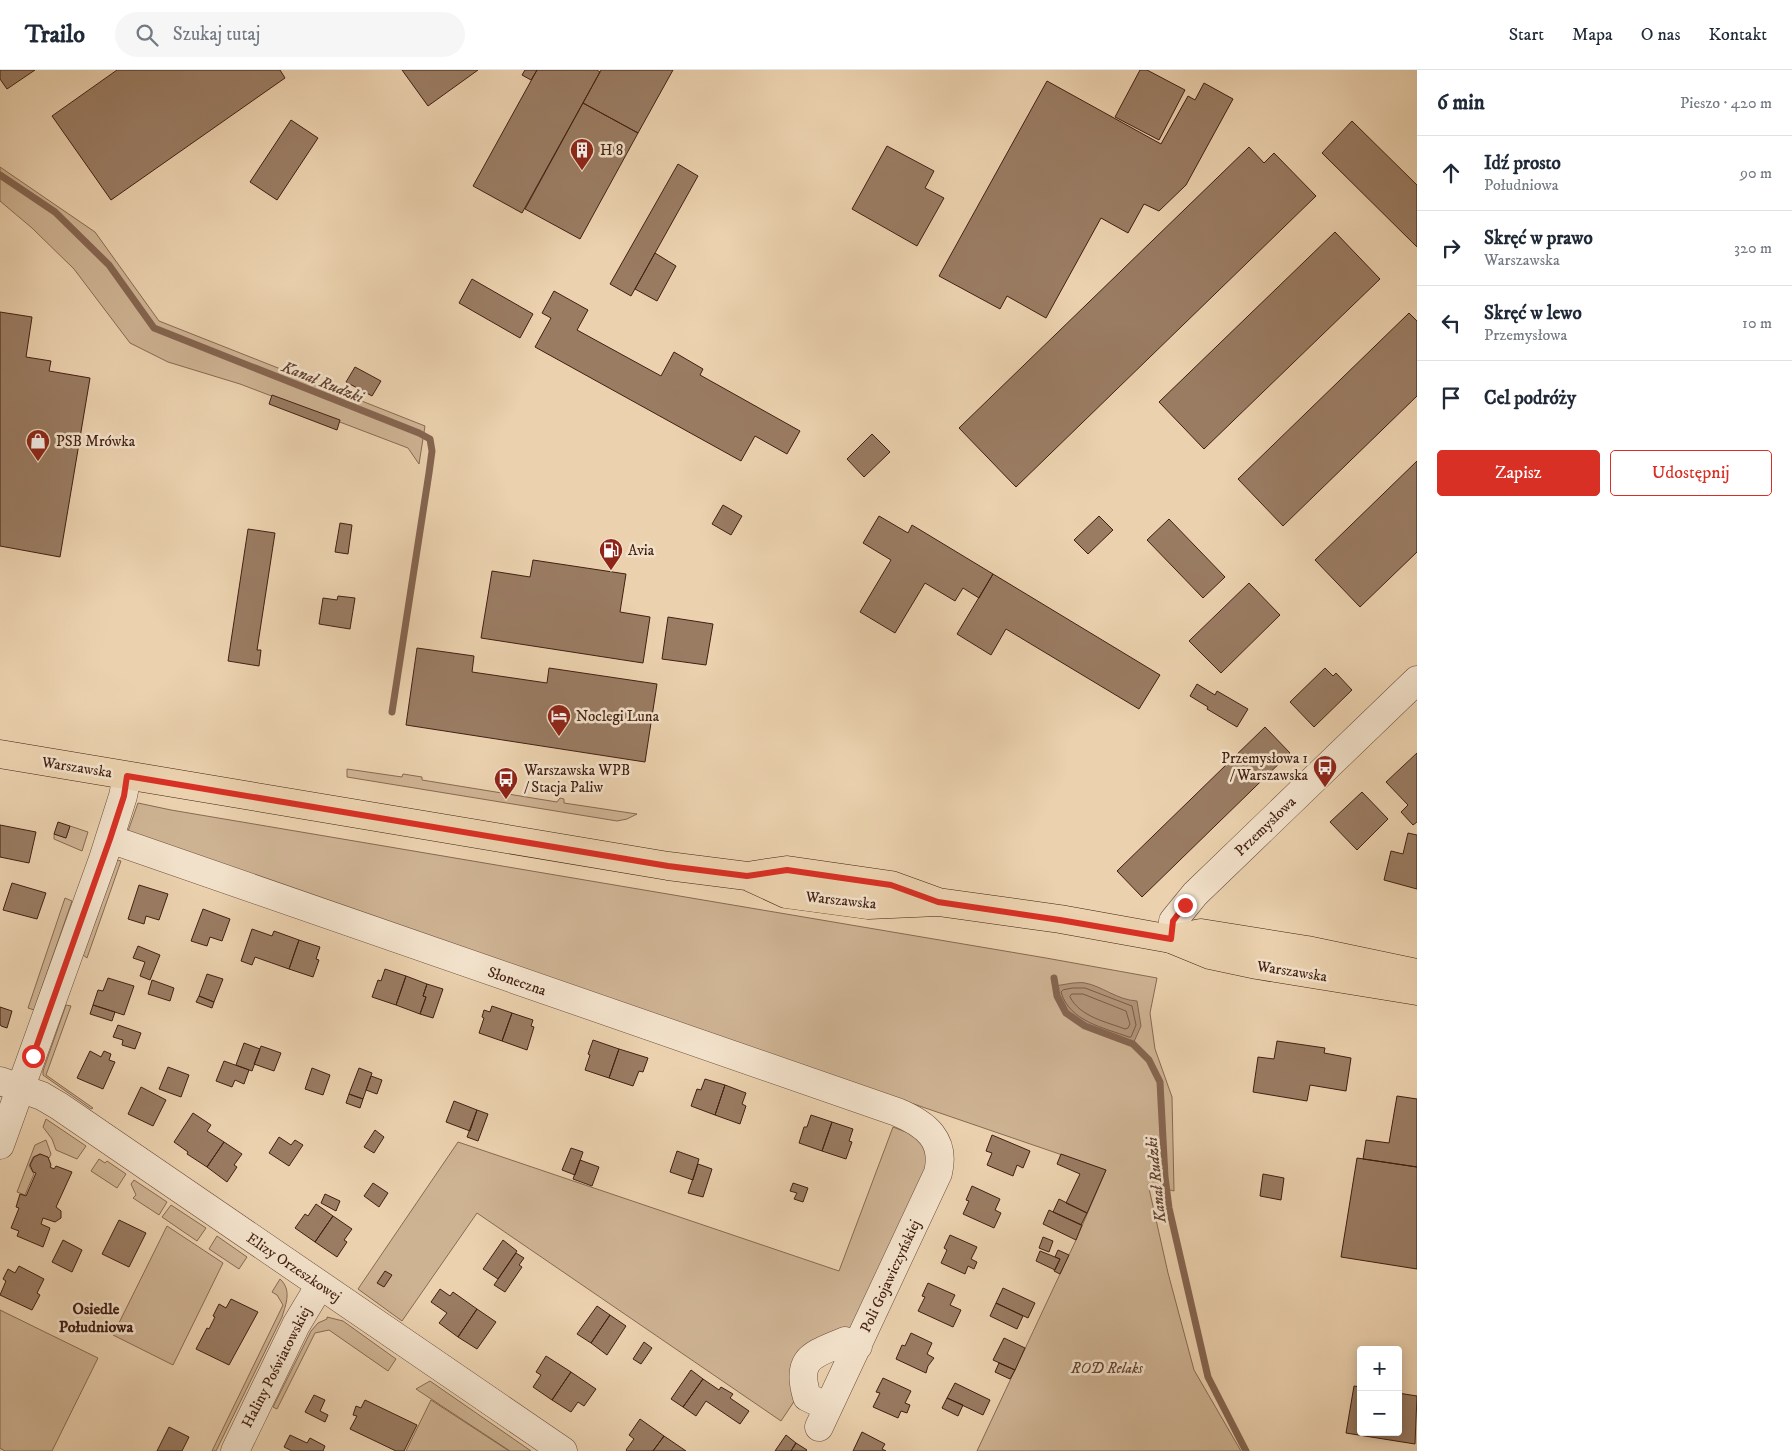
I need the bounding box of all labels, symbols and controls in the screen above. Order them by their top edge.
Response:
search box [115,12,465,57]
text: Trailo [25,20,85,50]
icon: search [133,21,161,49]
text: Szukaj tutaj [173,23,260,46]
text: Start [1509,24,1544,46]
text: Mapa [1572,24,1613,46]
text: O nas [1641,24,1680,46]
text: Kontakt [1708,24,1767,46]
text: 6 min [1437,90,1485,116]
text: Pieszo · 420 m [1680,93,1772,113]
building icon: H 8 [569,137,595,171]
place label: H 8 [600,141,623,160]
text: Idź prosto [1484,152,1561,175]
icon: ahead [1437,159,1465,187]
text: 90 m [1740,163,1772,183]
text: Południowa [1484,175,1558,195]
text: Skręć w prawo [1484,227,1593,250]
icon: right [1437,234,1465,262]
text: 320 m [1734,238,1772,258]
text: Warszawska [1484,250,1560,270]
text: Skręć w lewo [1484,302,1582,325]
icon: left [1437,309,1465,337]
text: 10 m [1742,313,1772,333]
text: Przemysłowa [1484,325,1567,345]
water label: Kanał Rudzki [278,356,367,408]
icon: arrive [1437,384,1465,412]
text: Cel podróży [1484,387,1576,410]
shop icon: PSB Mrówka [25,428,51,462]
place label: PSB Mrówka [56,432,136,451]
button: Zapisz [1437,450,1600,496]
button: Udostępnij [1610,450,1772,496]
fuel station icon: Avia [598,537,624,571]
place label: Avia [628,541,655,560]
hotel icon: Noclegi Luna [546,703,572,737]
place label: Noclegi Luna [576,707,660,726]
place label: Przemysłowa 1 / Warszawska [1221,749,1309,785]
street label: Warszawska [39,752,114,783]
bus stop icon: Przemysłowa 1 / Warszawska [1312,754,1338,788]
place label: Warszawska WPB / Stacja Paliw [523,761,630,797]
bus stop icon: Warszawska WPB / Stacja Paliw [493,766,519,800]
street label: Przemysłowa [1231,792,1300,860]
street label: Warszawska [804,887,878,914]
route end [1174,894,1197,917]
street label: Warszawska [1254,956,1329,987]
street label: Słoneczna [485,963,549,1001]
route start [22,1045,45,1068]
water label: Kanał Rudzki [1141,1135,1171,1225]
street label: Poli Gojawiczyńskiej [856,1217,925,1336]
street label: Elizy Orzeszkowej [243,1229,345,1306]
district label: Osiedle Południowa [59,1299,134,1337]
street label: Haliny Poświatowskiej [238,1303,315,1431]
map controls [1357,1346,1402,1436]
button: + [1357,1346,1402,1391]
park label: ROD Relaks [1070,1359,1143,1378]
button: − [1357,1391,1402,1436]

